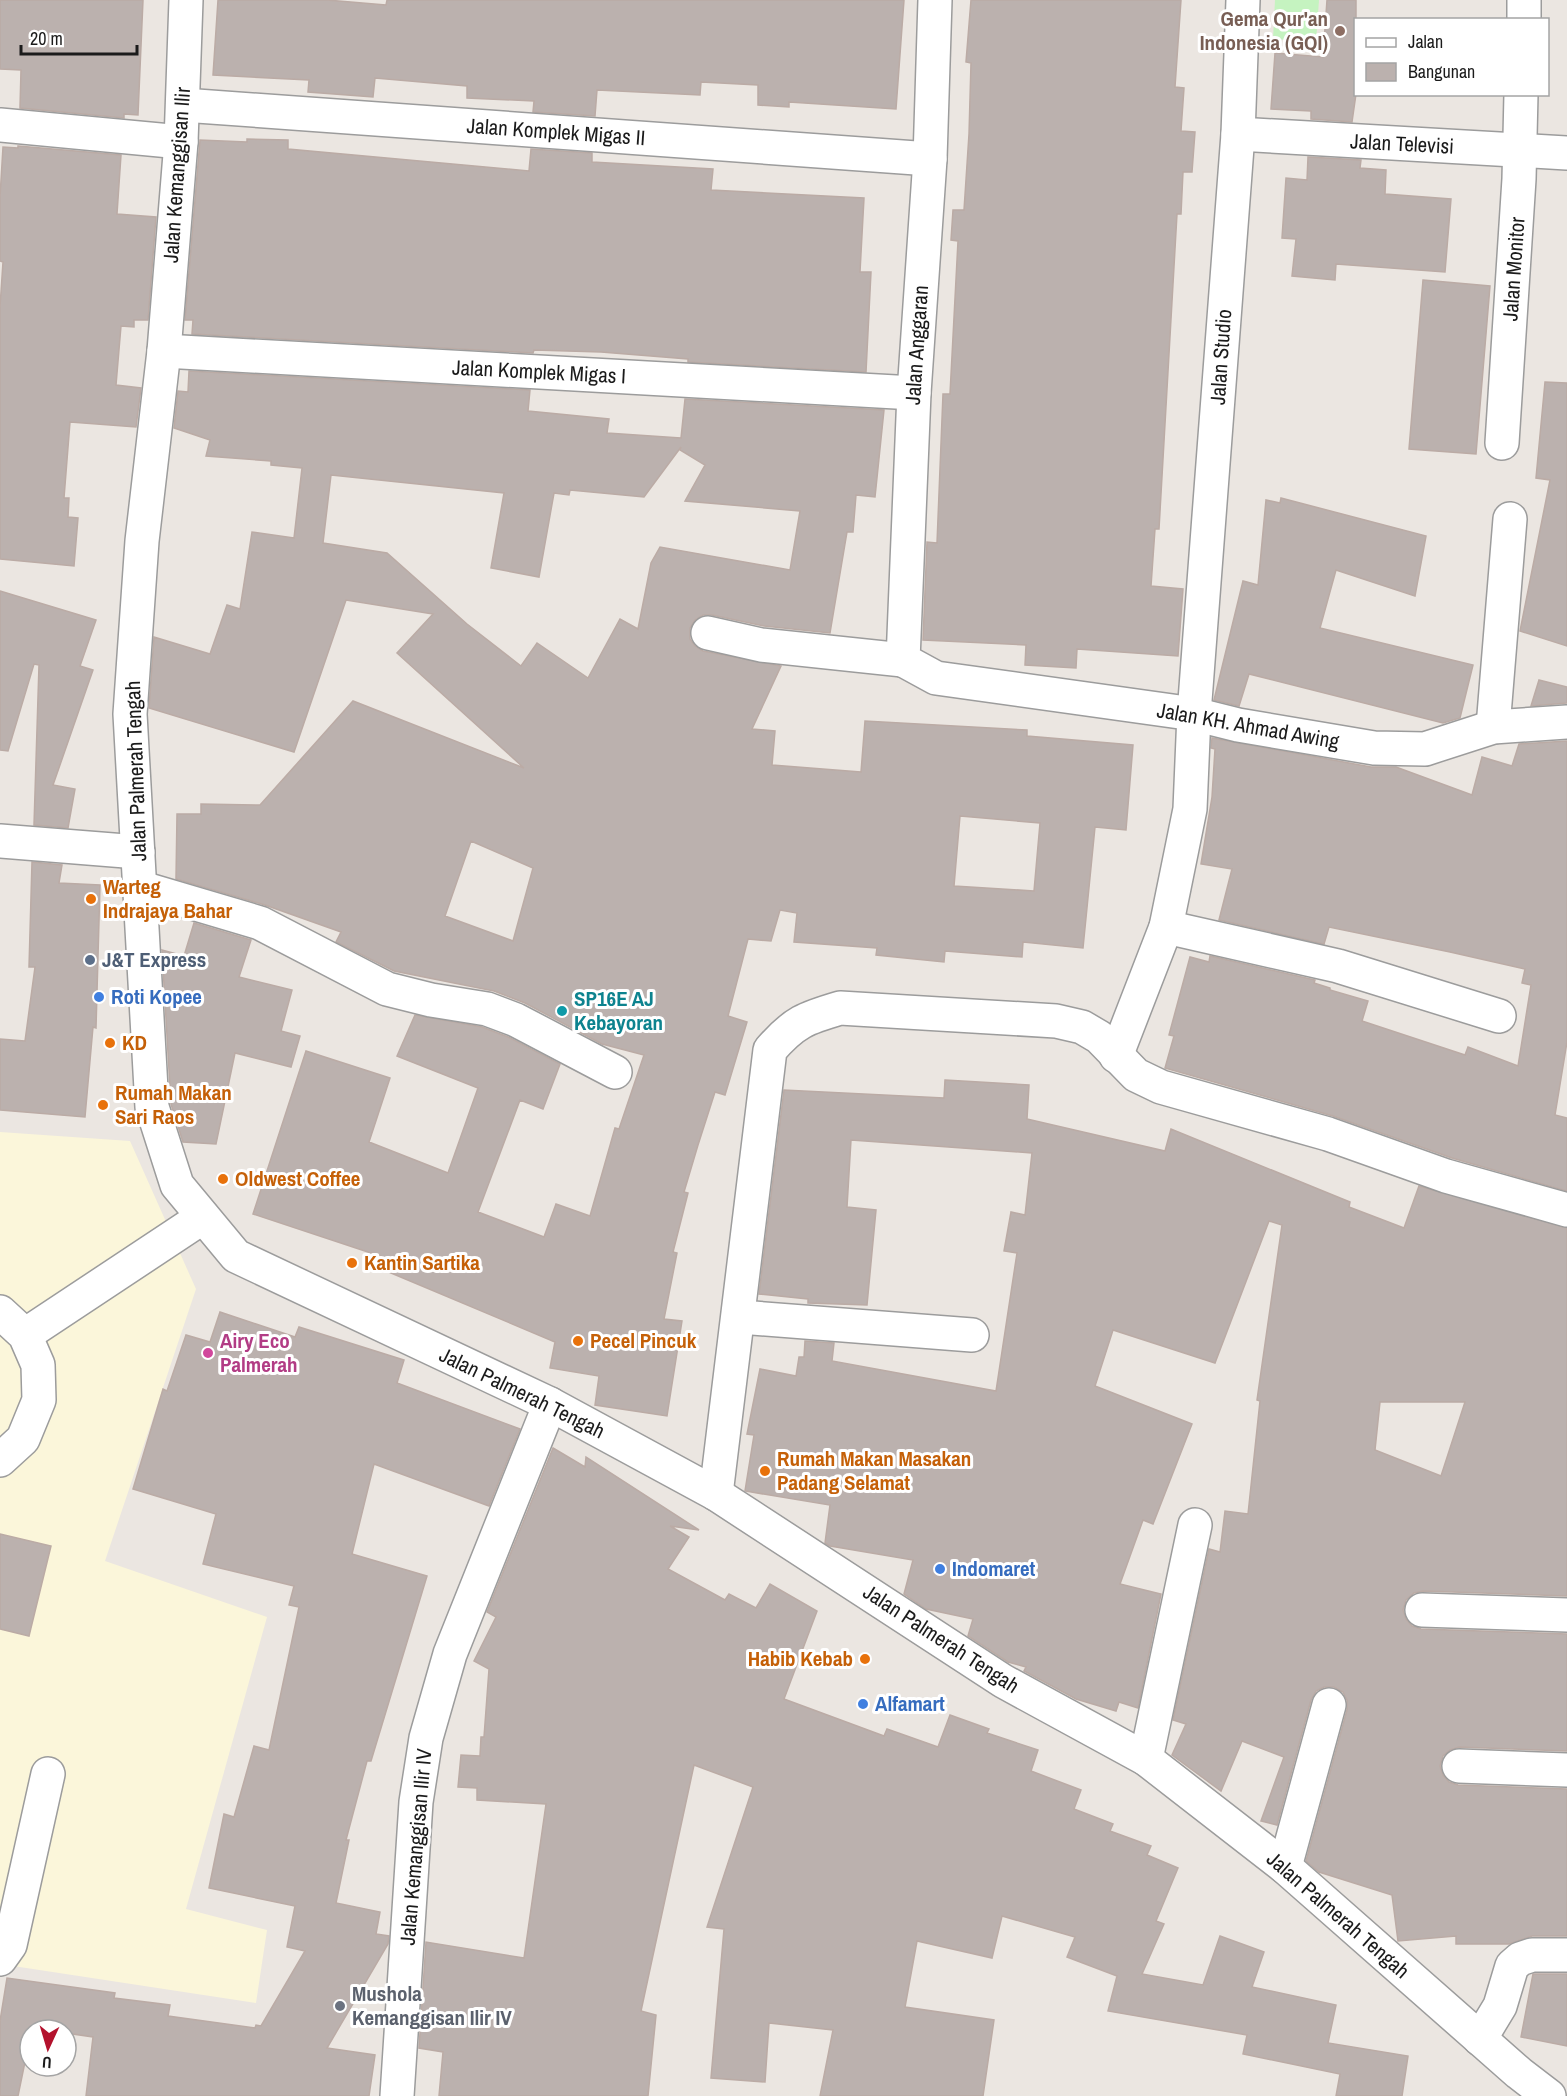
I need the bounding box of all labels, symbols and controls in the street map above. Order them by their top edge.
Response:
place label: Gema Qur'an Indonesia (GQI) [1200,4,1328,57]
scale bar [21,18,136,56]
legend [1354,18,1549,96]
marker: Gema Qur'an Indonesia (GQI) [1333,24,1347,38]
text: 20 m [30,26,63,51]
text: Jalan [1408,29,1443,54]
text: Bangunan [1408,59,1475,84]
street label: Jalan Kemanggisan Ilir [156,86,197,264]
street label: Jalan Komplek Migas II [466,111,646,152]
street label: Jalan Televisi [1349,126,1455,161]
street label: Jalan Monitor [1495,216,1532,322]
street label: Jalan Anggaran [898,284,935,406]
street label: Jalan Studio [1203,308,1238,406]
street label: Jalan Komplek Migas I [451,352,627,391]
street label: Jalan Palmerah Tengah [118,680,153,862]
street label: Jalan KH. Ahmad Awing [1155,695,1342,756]
place label: Warteg Indrajaya Bahar [103,872,233,925]
marker: Warteg Indrajaya Bahar [84,892,98,906]
place label: J&T Express [102,945,206,974]
marker: J&T Express [83,953,97,967]
place label: Roti Kopee [111,982,202,1011]
place label: SP16E AJ Kebayoran [574,984,663,1037]
marker: Roti Kopee [92,990,106,1004]
marker: SP16E AJ Kebayoran [555,1004,569,1018]
place label: KD [122,1028,147,1057]
marker: KD [103,1036,117,1050]
place label: Rumah Makan Sari Raos [115,1078,232,1131]
marker: Rumah Makan Sari Raos [96,1098,110,1112]
place label: Oldwest Coffee [235,1164,360,1193]
marker: Oldwest Coffee [216,1172,230,1186]
place label: Kantin Sartika [364,1248,480,1277]
marker: Kantin Sartika [345,1256,359,1270]
place label: Airy Eco Palmerah [220,1326,298,1379]
place label: Pecel Pincuk [590,1326,697,1355]
marker: Pecel Pincuk [571,1334,585,1348]
street label: Jalan Palmerah Tengah [435,1340,610,1445]
marker: Airy Eco Palmerah [201,1346,215,1360]
place label: Rumah Makan Masakan Padang Selamat [777,1444,971,1497]
marker: Rumah Makan Masakan Padang Selamat [758,1464,772,1478]
place label: Indomaret [952,1554,1036,1583]
marker: Indomaret [933,1562,947,1576]
street label: Jalan Palmerah Tengah [858,1577,1025,1700]
place label: Habib Kebab [748,1644,853,1673]
marker: Habib Kebab [858,1652,872,1666]
place label: Alfamart [875,1689,945,1718]
marker: Alfamart [856,1697,870,1711]
street label: Jalan Kemanggisan Ilir IV [392,1747,439,1946]
street label: Jalan Palmerah Tengah [1261,1844,1416,1985]
place label: Mushola Kemanggisan Ilir IV [352,1979,512,2032]
marker: Mushola Kemanggisan Ilir IV [333,1999,347,2013]
north arrow [18,2018,78,2078]
text: U [41,2052,52,2074]

